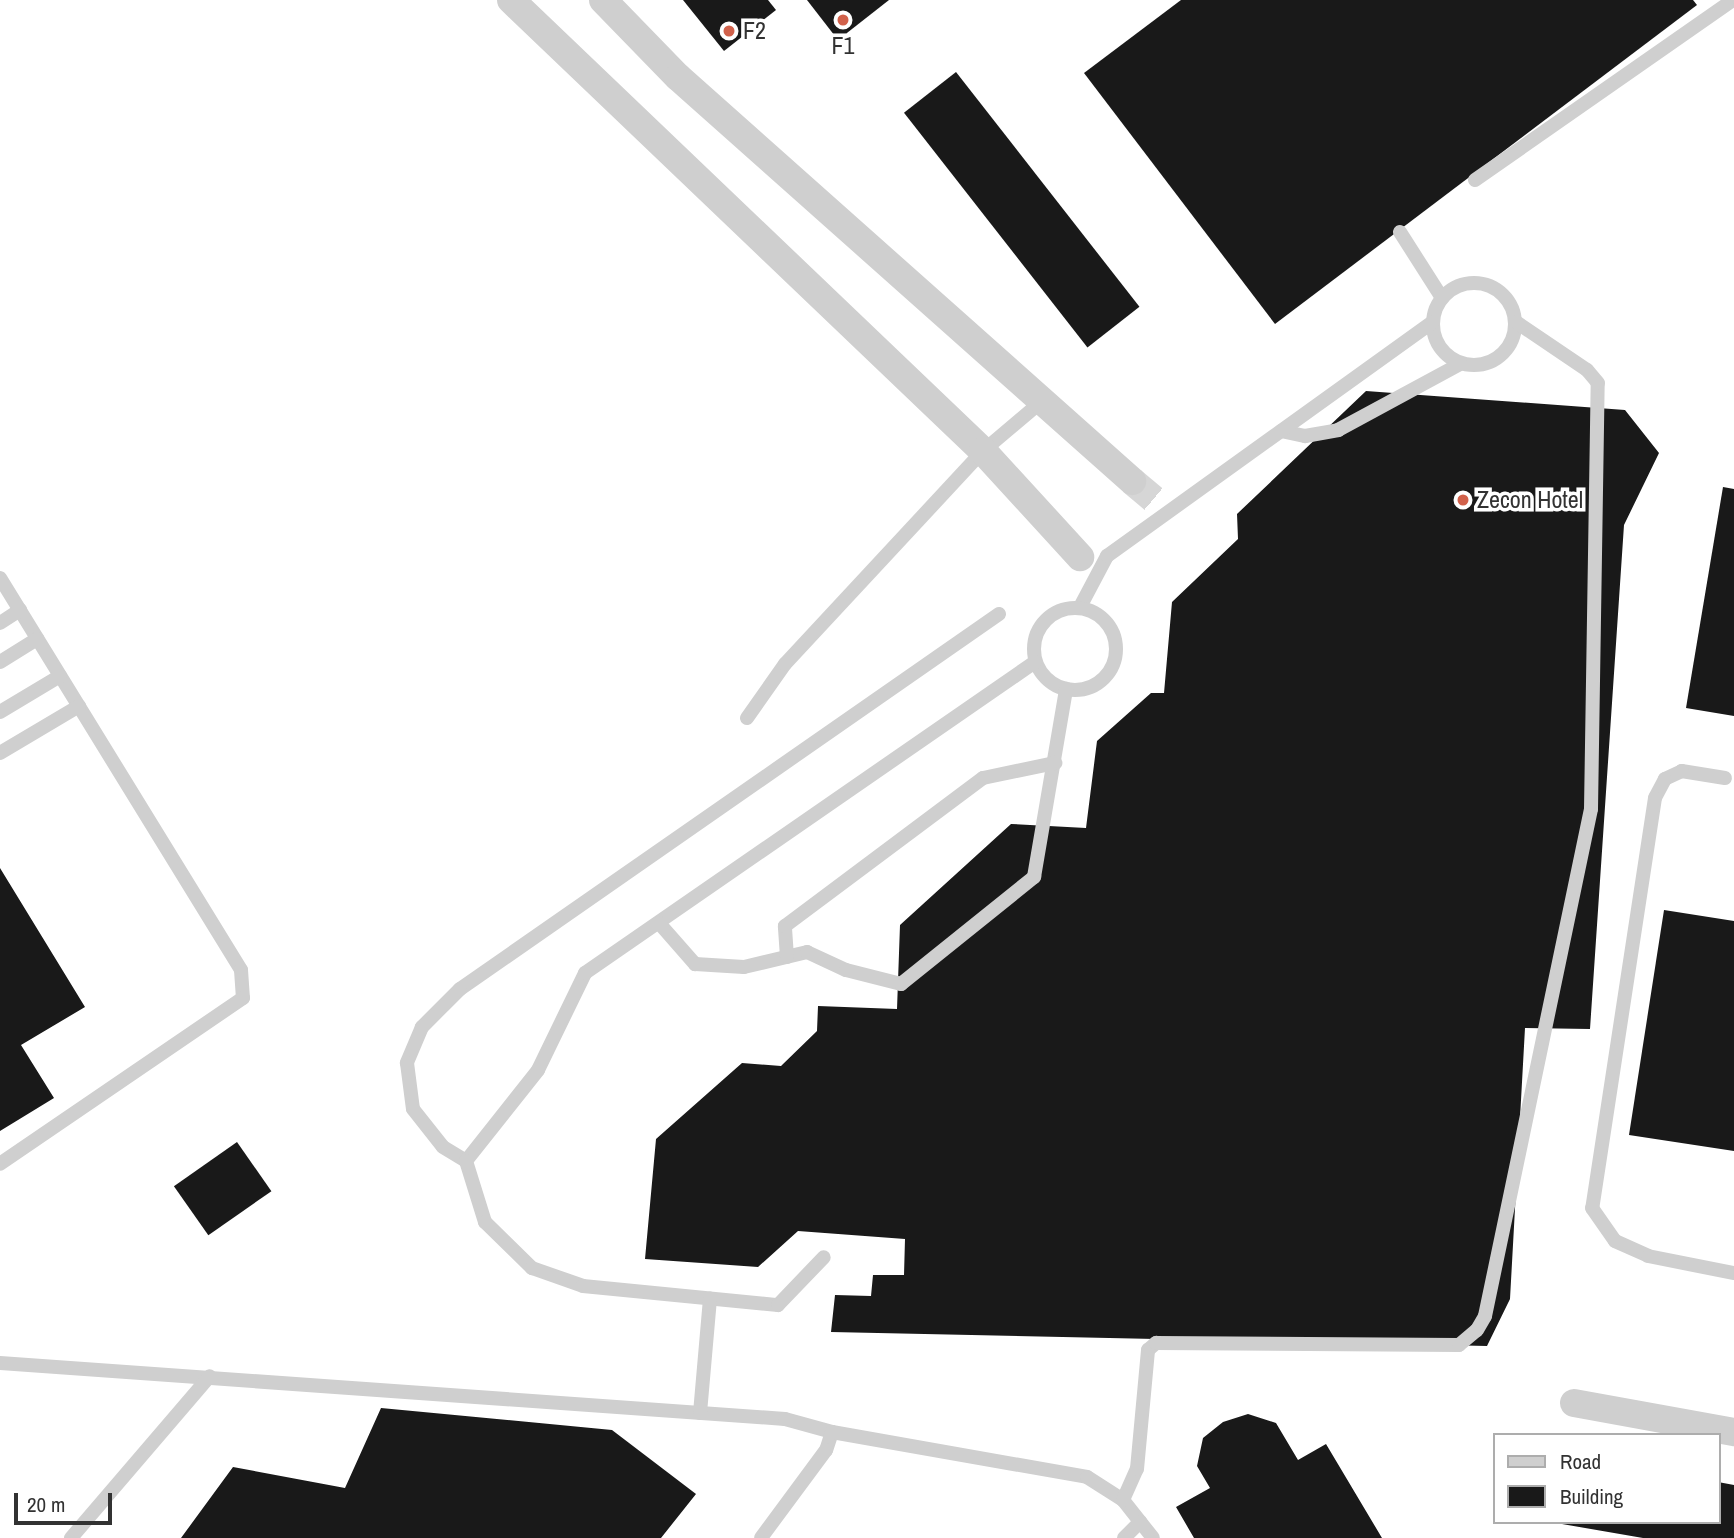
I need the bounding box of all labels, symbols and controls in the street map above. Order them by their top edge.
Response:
marker: F1 [835,12,851,28]
place label: F2 [743,17,766,45]
marker: F2 [721,23,737,39]
place label: F1 [832,32,854,60]
place label: Zecon Hotel [1477,486,1583,514]
marker: Zecon Hotel [1455,492,1471,508]
legend [1492,1433,1720,1524]
text: Road [1560,1447,1601,1476]
scale bar [18,1478,116,1522]
text: Building [1560,1482,1623,1511]
text: 20 m [27,1490,65,1519]

